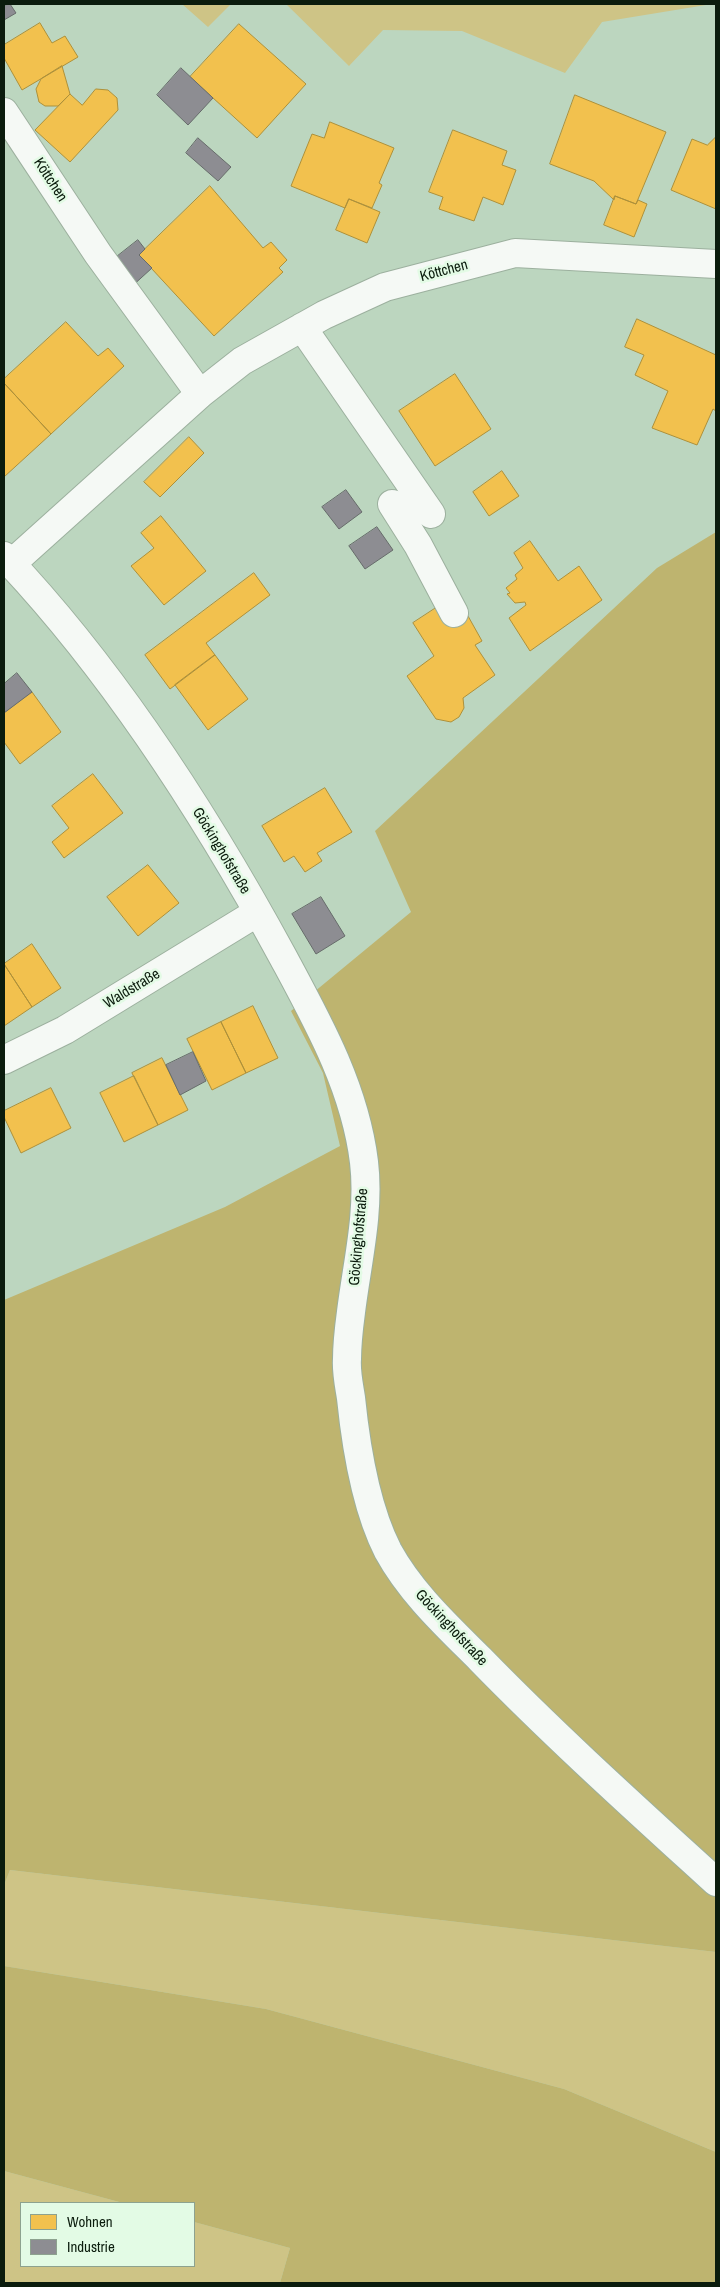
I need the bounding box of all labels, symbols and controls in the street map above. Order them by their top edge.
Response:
street label: Köttchen [29,155,71,205]
street label: Köttchen [418,256,470,286]
street label: Göckinghofstraße [188,804,254,898]
street label: Waldstraße [101,965,163,1013]
street label: Göckinghofstraße [346,1188,372,1286]
street label: Göckinghofstraße [411,1586,491,1670]
legend [20,2202,195,2267]
text: Wohnen [67,2211,113,2232]
text: Industrie [67,2236,115,2257]

